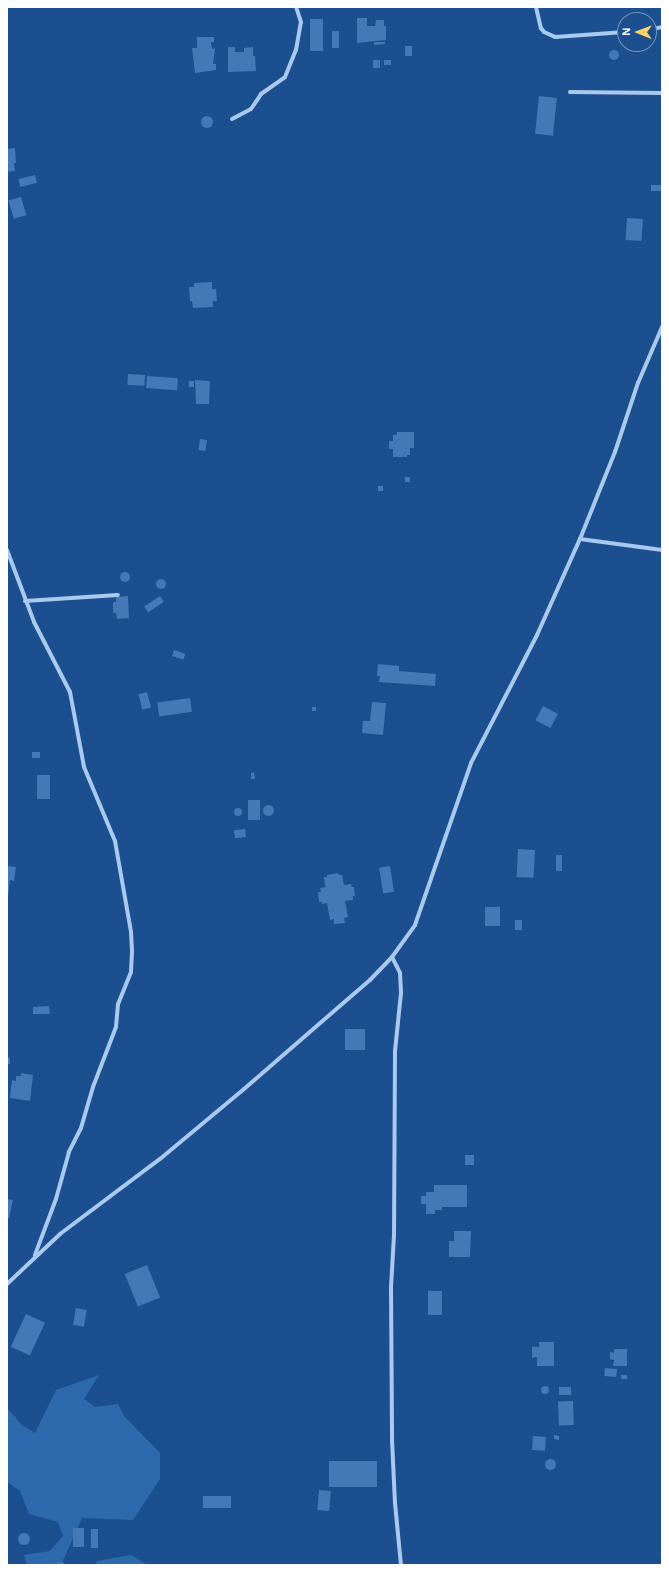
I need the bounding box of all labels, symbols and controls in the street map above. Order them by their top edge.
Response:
north arrow [617,12,657,52]
text: N [620,28,632,36]

